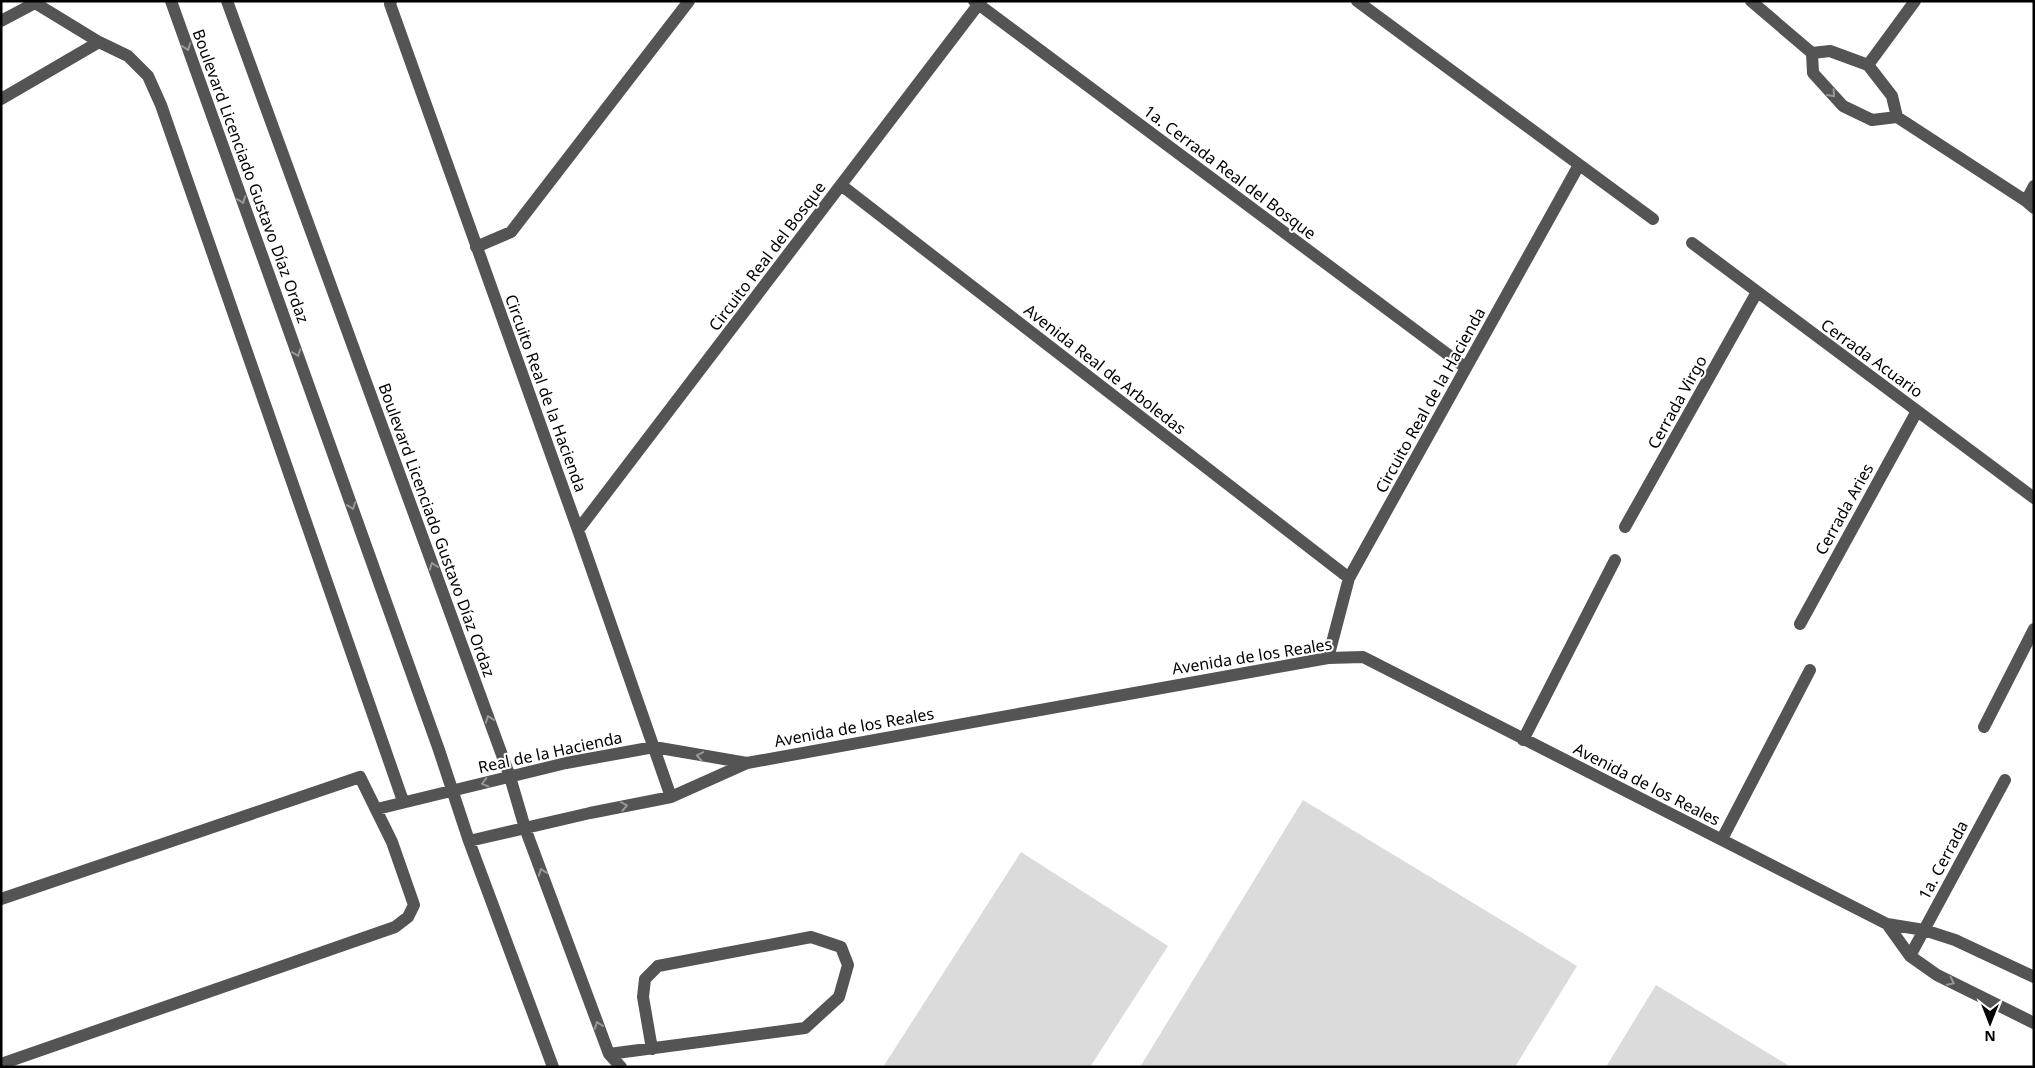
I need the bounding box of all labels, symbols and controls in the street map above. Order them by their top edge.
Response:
street label: Boulevard Licenciado Gustavo Díaz Ordaz [187,26,315,326]
one-way arrow [181,42,191,51]
one-way arrow [1826,89,1835,98]
street label: 1a. Cerrada Real del Bosque [1139,100,1321,244]
street label: Circuito Real del Bosque [704,177,830,335]
one-way arrow [236,195,246,204]
street label: Circuito Real de la Hacienda [500,291,592,495]
street label: Avenida Real de Arboledas [1020,299,1190,439]
street label: Circuito Real de la Hacienda [1370,303,1490,497]
street label: Cerrada Acuario [1817,313,1927,403]
one-way arrow [291,348,301,357]
street label: Cerrada Virgo [1642,351,1712,453]
street label: Boulevard Licenciado Gustavo Díaz Ordaz [373,380,501,680]
street label: Cerrada Aries [1810,459,1878,559]
one-way arrow [346,501,356,510]
one-way arrow [429,562,439,571]
street label: Avenida de los Reales [1170,632,1334,680]
street label: Avenida de los Reales [772,702,936,752]
one-way arrow [485,715,495,723]
street label: Real de la Hacienda [476,726,624,778]
street label: Avenida de los Reales [1570,737,1724,831]
one-way arrow [696,752,704,762]
one-way arrow [480,777,489,788]
one-way arrow [620,801,629,812]
street label: 1a. Cerrada [1913,817,1973,903]
one-way arrow [538,868,548,877]
one-way arrow [1946,976,1955,986]
north arrow [1965,998,2015,1048]
one-way arrow [594,1021,604,1029]
text: N [1984,1027,1996,1046]

